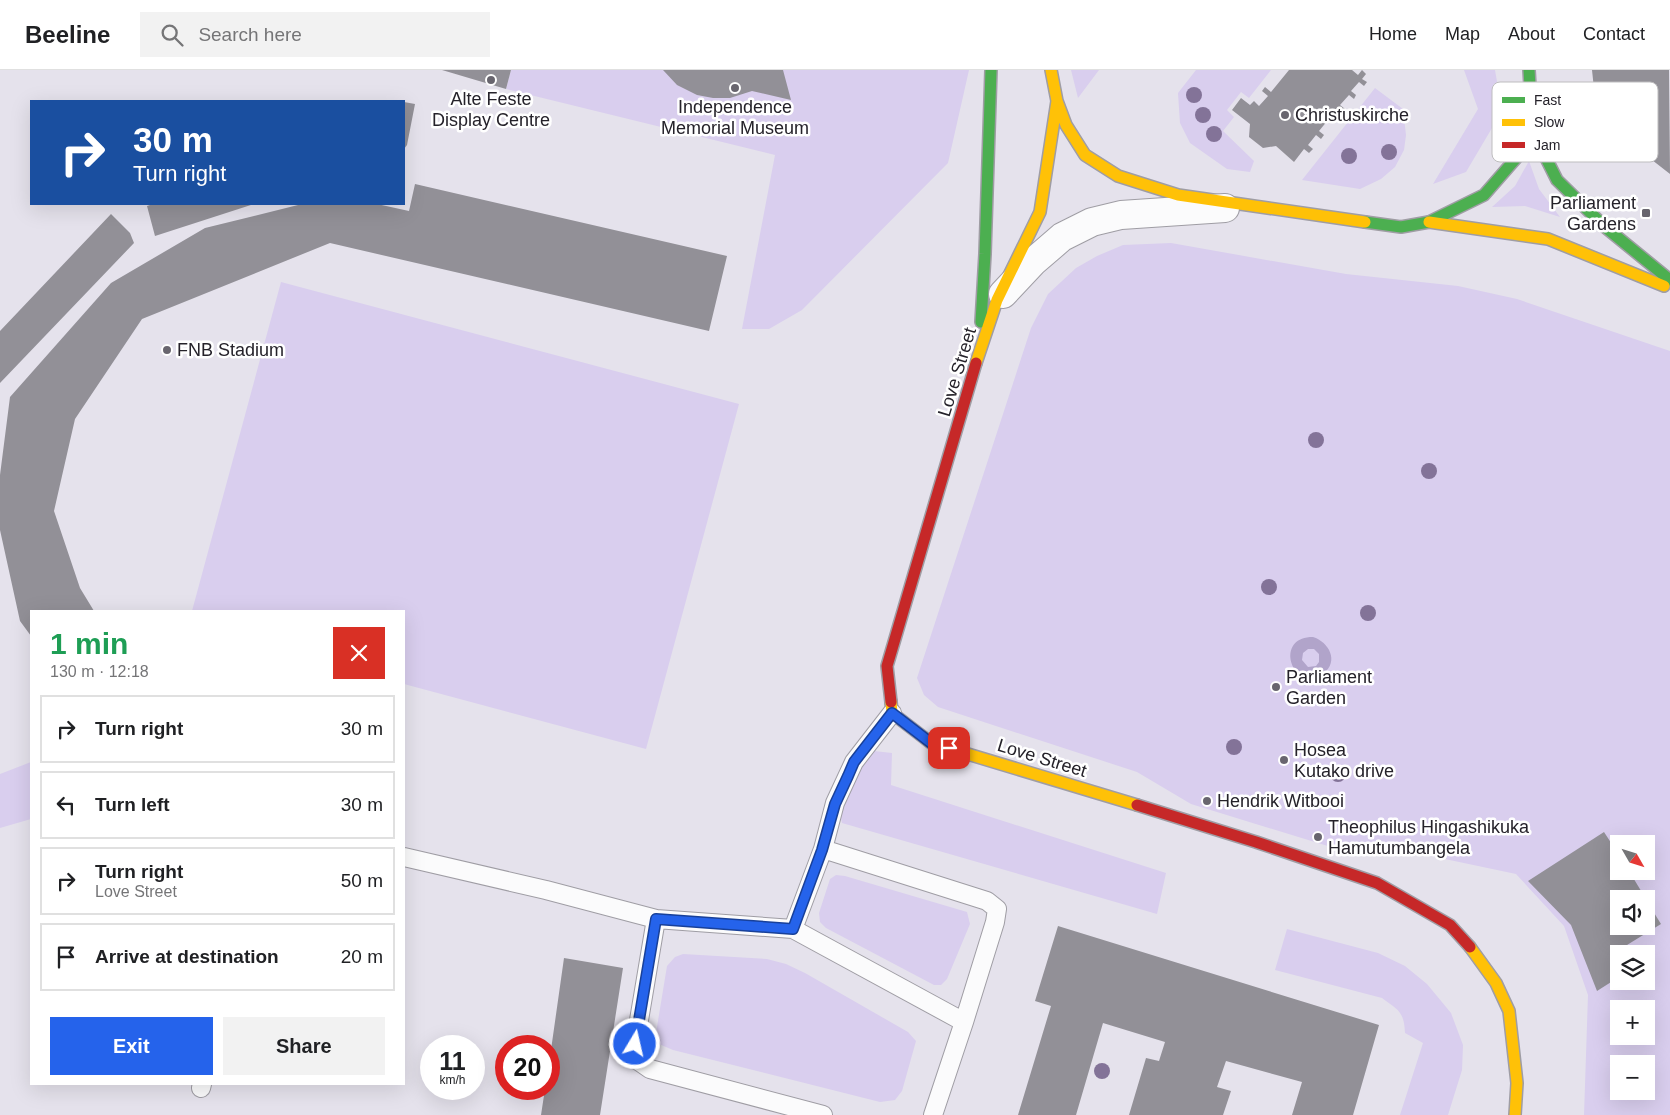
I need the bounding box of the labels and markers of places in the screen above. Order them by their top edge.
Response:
marker: Alte Feste Display Centre [485,74,497,86]
marker: Independence Memorial Museum [729,82,741,94]
place label: Alte Feste Display Centre [432,89,550,130]
place label: Independence Memorial Museum [661,97,809,138]
place label: Christuskirche [1295,105,1409,125]
marker: Christuskirche [1279,109,1291,121]
place label: Parliament Gardens [1550,193,1636,234]
marker: Parliament Gardens [1640,207,1652,219]
place label: FNB Stadium [177,340,284,360]
marker: FNB Stadium [161,344,173,356]
place label: Parliament Garden [1286,667,1372,708]
marker: Parliament Garden [1270,681,1282,693]
pin [928,727,970,769]
place label: Hosea Kutako drive [1294,740,1394,781]
marker: Hosea Kutako drive [1278,754,1290,766]
place label: Hendrik Witbooi [1217,791,1344,811]
marker: Hendrik Witbooi [1201,795,1213,807]
place label: Theophilus Hingashikuka Hamutumbangela [1328,817,1530,858]
marker: Theophilus Hingashikuka Hamutumbangela [1312,831,1324,843]

